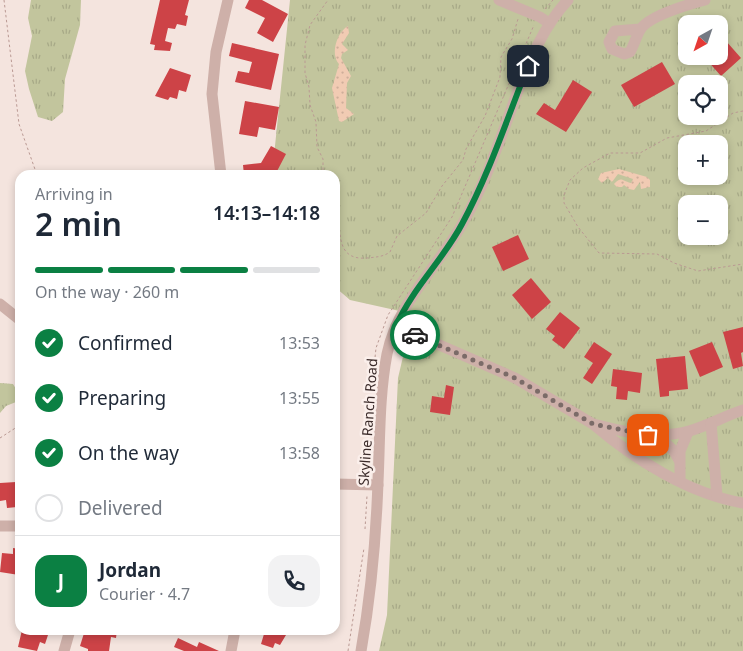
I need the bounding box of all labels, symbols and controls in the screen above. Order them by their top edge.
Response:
north arrow [678,15,728,65]
map controls [678,15,728,245]
pin [507,45,549,87]
icon: home [514,52,542,80]
button: locate [678,75,728,125]
button: + [678,135,728,185]
text: Arriving in [35,183,113,205]
button: − [678,195,728,245]
text: 14:13–14:18 [213,200,320,226]
text: 2 min [35,202,122,245]
text: On the way · 260 m [35,281,179,303]
courier [390,310,440,360]
icon: car [401,321,429,349]
icon: check [35,329,63,357]
text: Confirmed [78,330,173,356]
text: 13:53 [279,332,320,354]
street label: Skyline Ranch Road [354,358,381,486]
icon: check [35,384,63,412]
text: Preparing [78,385,166,411]
text: 13:55 [279,387,320,409]
pin [627,414,669,456]
icon: bag [634,421,662,449]
icon: check [35,439,63,467]
text: On the way [78,440,179,466]
text: 13:58 [279,442,320,464]
text: Delivered [78,495,163,521]
button: phone [268,555,320,607]
text: Jordan [99,557,161,583]
text: J [58,568,64,594]
text: Courier · 4.7 [99,583,190,605]

